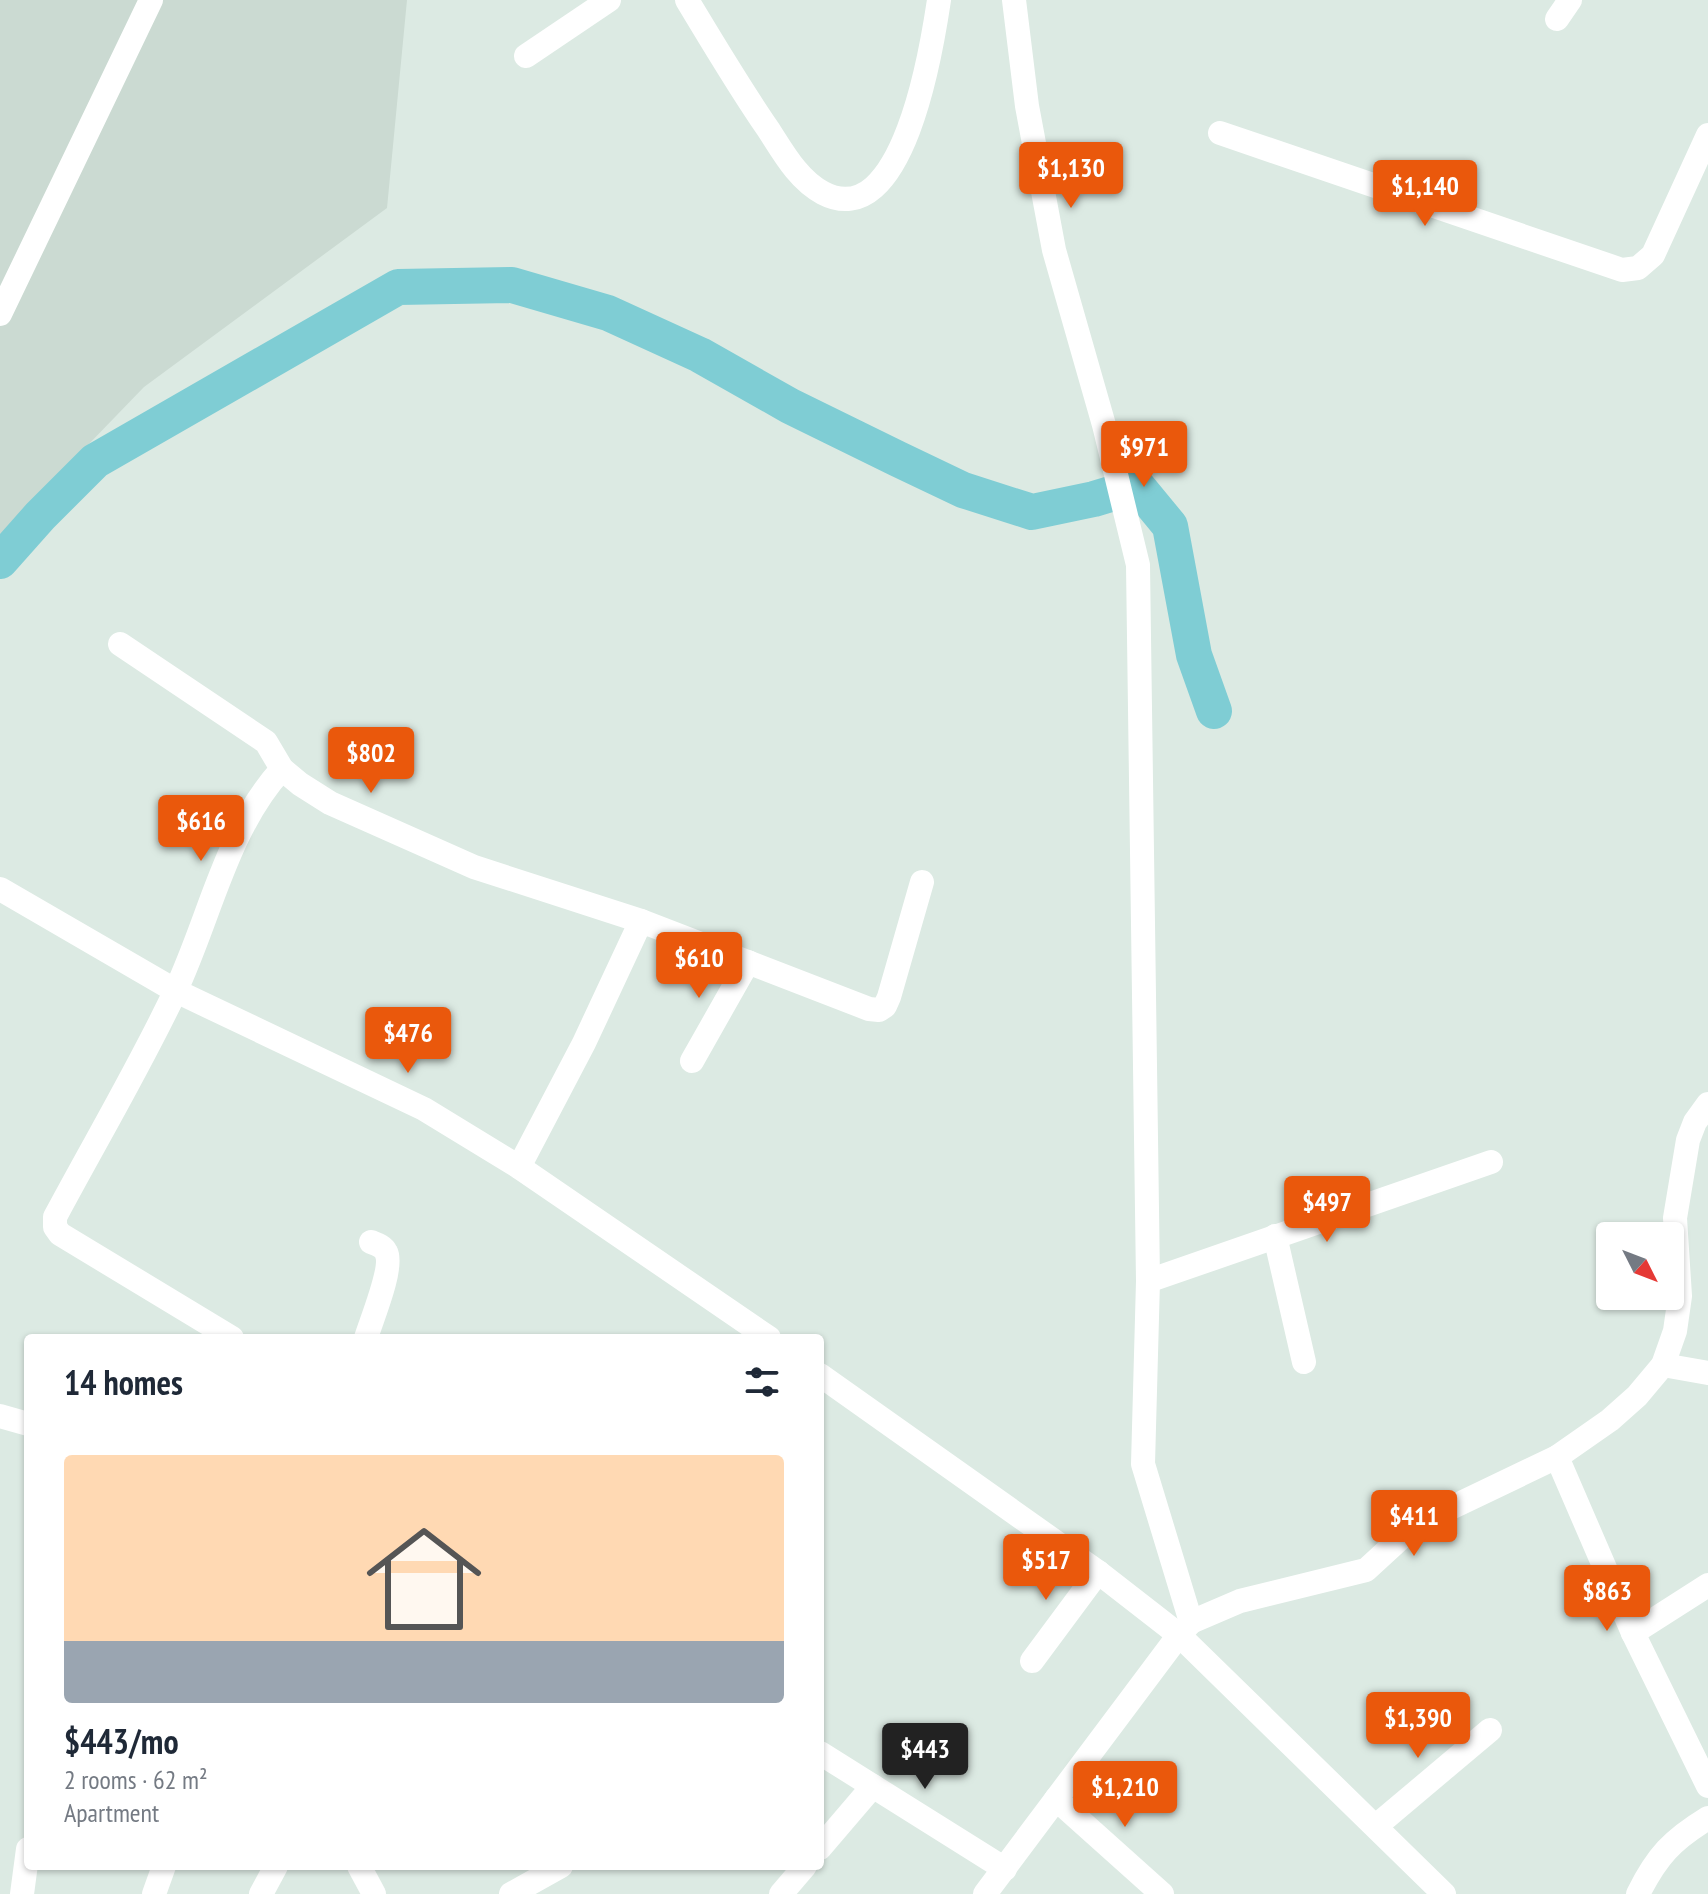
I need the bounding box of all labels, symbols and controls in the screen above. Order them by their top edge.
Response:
pin: $1,130 [1006,142,1136,210]
text: $1,130 [1037,151,1105,184]
pin: $1,140 [1360,160,1490,228]
text: $1,140 [1391,169,1459,202]
pin: $971 [1097,421,1191,489]
text: $971 [1119,430,1169,463]
pin: $802 [324,727,418,795]
text: $802 [346,736,396,769]
pin: $616 [154,795,248,863]
text: $616 [176,804,226,837]
pin: $610 [652,932,746,1000]
text: $610 [674,941,724,974]
pin: $476 [361,1007,455,1075]
text: $476 [383,1016,433,1049]
pin: $497 [1280,1176,1374,1244]
text: $497 [1302,1185,1352,1218]
north arrow [1596,1222,1684,1310]
map controls [1596,1222,1684,1310]
text: 14 homes [64,1360,183,1404]
icon: filters [740,1360,784,1404]
pin: $411 [1367,1490,1461,1558]
text: $411 [1389,1499,1439,1532]
icon: home [352,1507,496,1651]
pin: $517 [999,1534,1093,1602]
text: $517 [1021,1543,1071,1576]
pin: $863 [1560,1565,1654,1633]
text: $863 [1582,1574,1632,1607]
pin: $1,390 [1353,1692,1483,1760]
text: $1,390 [1384,1701,1452,1734]
text: $443/mo [64,1719,179,1763]
pin: $443 [878,1723,972,1791]
text: $443 [900,1732,950,1765]
pin: $1,210 [1060,1761,1190,1829]
text: 2 rooms · 62 m² [64,1763,208,1796]
text: $1,210 [1091,1770,1159,1803]
text: Apartment [64,1796,159,1829]

